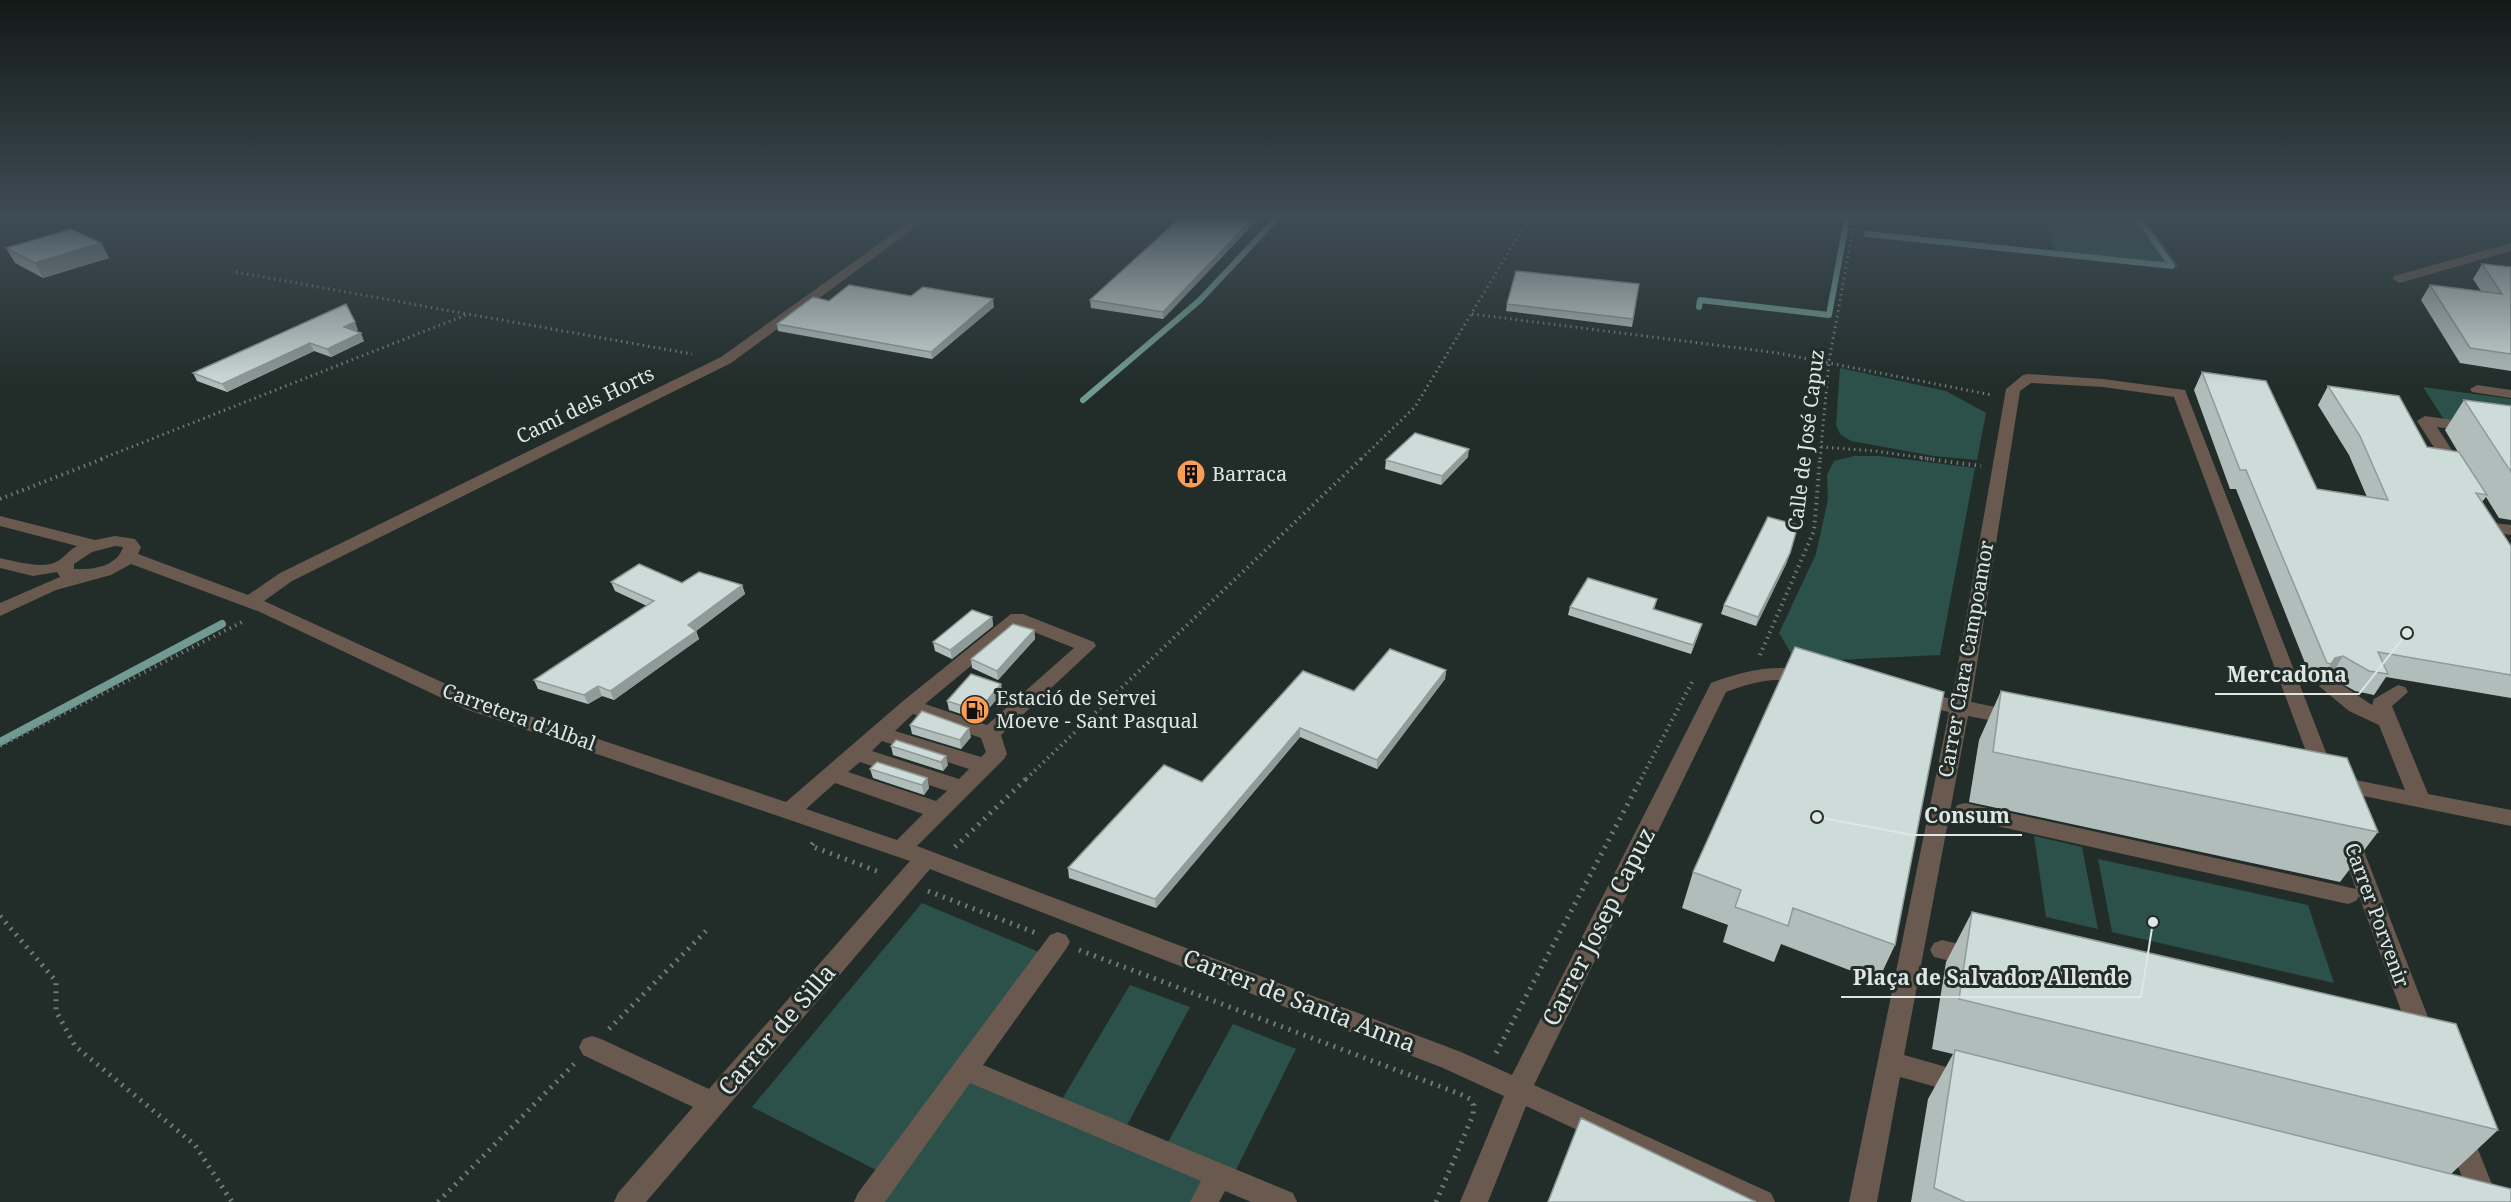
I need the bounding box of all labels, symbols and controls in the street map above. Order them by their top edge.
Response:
street label: Calle de José Capuz [1781,348,1830,532]
street label: Camí dels Horts [511,359,658,450]
building icon: Barraca [1175,458,1207,490]
place label: Barraca [1212,460,1287,487]
street label: Carrer Clara Campoamor [1931,538,2000,780]
callout: Mercadona [2215,655,2359,694]
text: Mercadona [2227,660,2347,688]
street label: Carretera d'Albal [439,676,600,757]
place label: Estació de Servei Moeve - Sant Pasqual [996,684,1198,734]
fuel station icon: Estació de Servei Moeve - Sant Pasqual [959,694,991,726]
callout: Consum [1912,796,2022,835]
text: Consum [1924,801,2010,829]
street label: Carrer Josep Capuz [1533,821,1662,1031]
street label: Carrer Porvenir [2339,839,2416,991]
street label: Carrer de Santa Anna [1178,940,1421,1059]
street label: Carrer de Silla [710,956,842,1102]
callout: Plaça de Salvador Allende [1841,958,2141,997]
text: Plaça de Salvador Allende [1853,963,2129,991]

